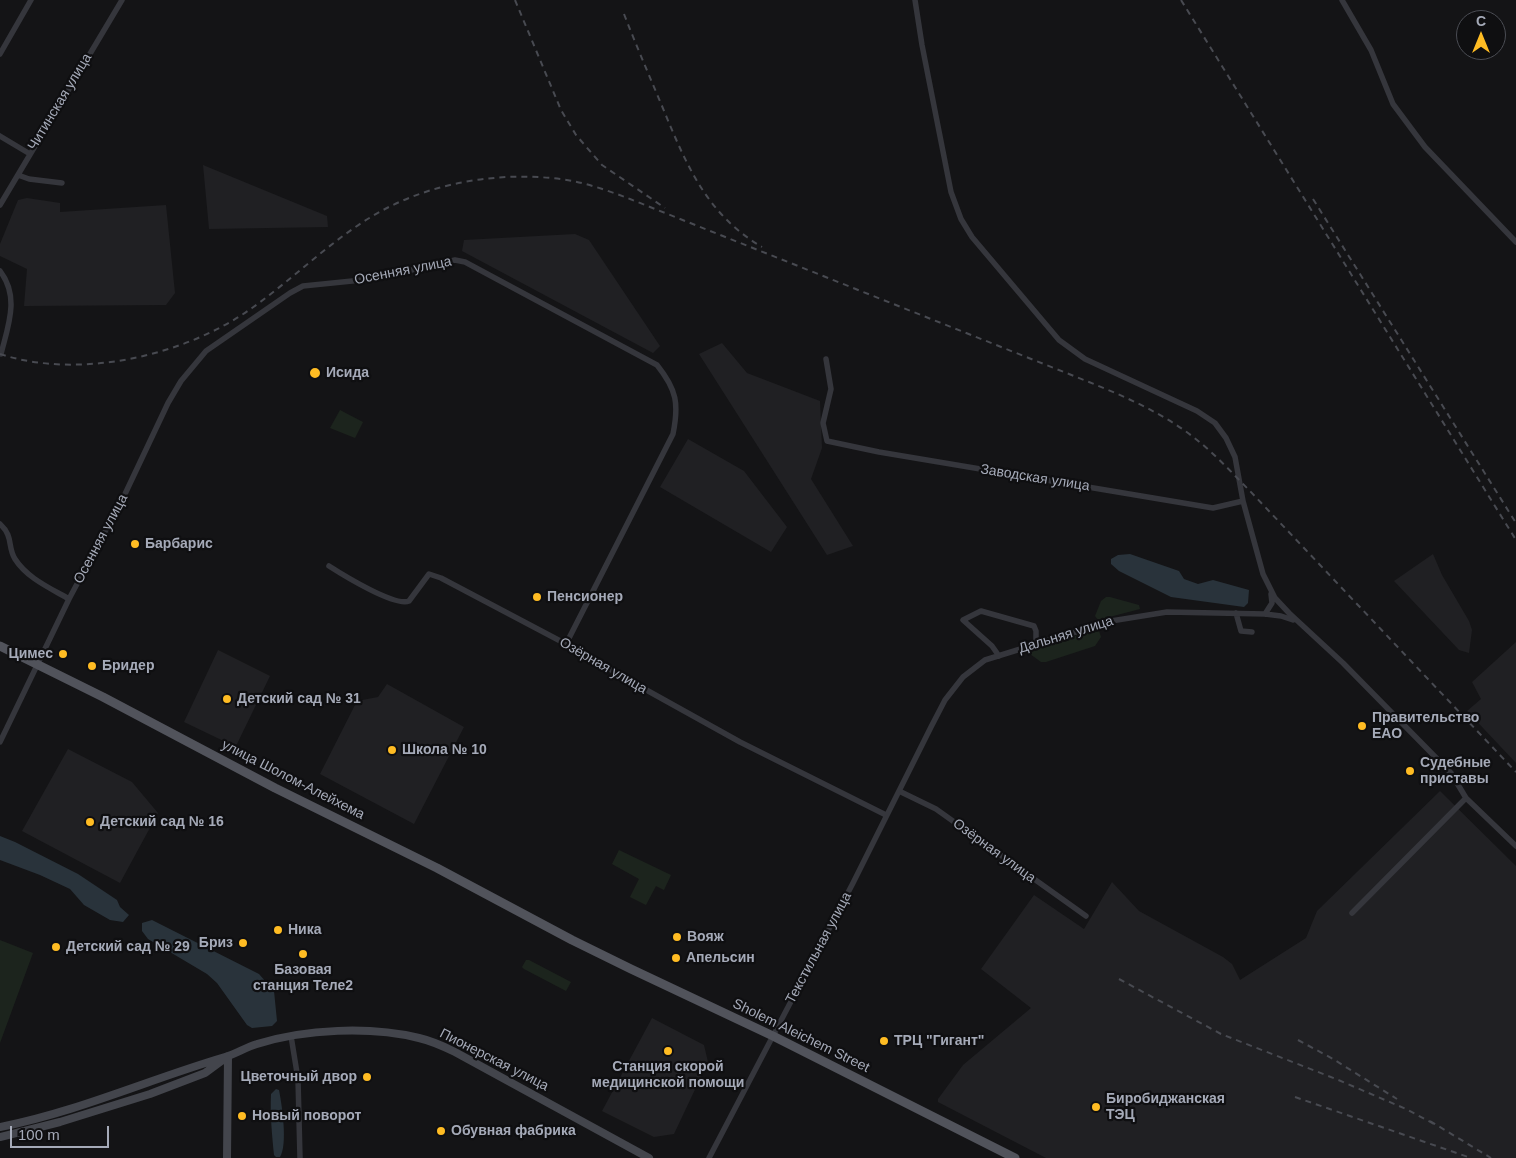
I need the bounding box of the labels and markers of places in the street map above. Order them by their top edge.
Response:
place label: Исида [326,365,369,381]
marker: Исида [308,366,322,380]
place label: Барбарис [145,536,213,552]
marker: Барбарис [129,538,141,550]
place label: Пенсионер [547,589,623,605]
marker: Пенсионер [531,591,543,603]
place label: Цимес [8,646,53,662]
marker: Цимес [57,648,69,660]
place label: Бридер [102,658,154,674]
marker: Бридер [86,660,98,672]
place label: Детский сад № 31 [237,691,361,707]
marker: Детский сад № 31 [221,693,233,705]
place label: Правительство ЕАО [1372,710,1479,742]
marker: Правительство ЕАО [1356,720,1368,732]
place label: Школа № 10 [402,742,487,758]
marker: Школа № 10 [386,744,398,756]
place label: Судебные приставы [1420,755,1491,788]
marker: Судебные приставы [1404,765,1416,777]
place label: Детский сад № 16 [100,814,224,830]
marker: Детский сад № 16 [84,816,96,828]
place label: Ника [288,922,322,938]
marker: Ника [272,924,284,936]
place label: Вояж [687,929,724,945]
marker: Вояж [671,931,683,943]
place label: Бриз [199,935,233,951]
marker: Бриз [237,937,249,949]
place label: Детский сад № 29 [66,939,190,955]
marker: Детский сад № 29 [50,941,62,953]
marker: Базовая станция Теле2 [297,948,309,960]
place label: Апельсин [686,950,755,966]
marker: Апельсин [670,952,682,964]
place label: Базовая станция Теле2 [253,962,353,994]
place label: ТРЦ "Гигант" [894,1033,984,1049]
marker: ТРЦ "Гигант" [878,1035,890,1047]
marker: Станция скорой медицинской помощи [662,1045,674,1057]
place label: Станция скорой медицинской помощи [592,1059,744,1092]
place label: Цветочный двор [240,1069,357,1085]
marker: Цветочный двор [361,1071,373,1083]
place label: Биробиджанская ТЭЦ [1106,1091,1225,1124]
marker: Биробиджанская ТЭЦ [1090,1101,1102,1113]
place label: Новый поворот [252,1108,361,1124]
marker: Новый поворот [236,1110,248,1122]
place label: Обувная фабрика [451,1123,576,1139]
marker: Обувная фабрика [435,1125,447,1137]

